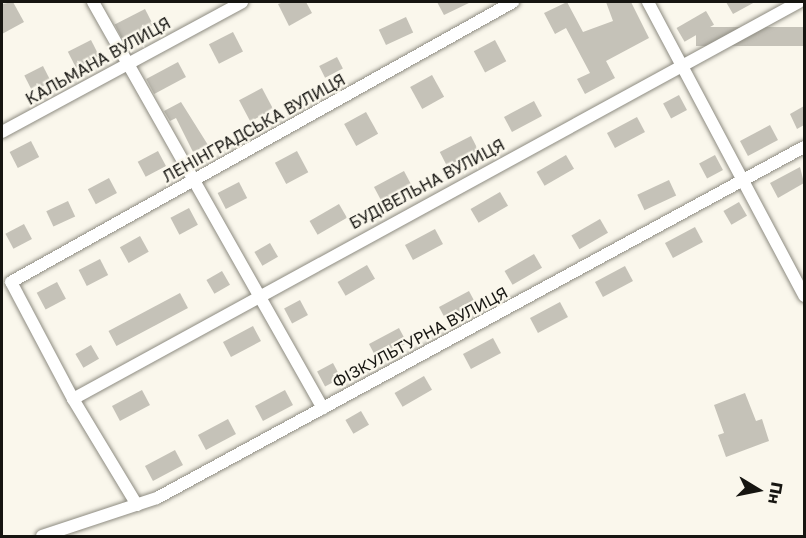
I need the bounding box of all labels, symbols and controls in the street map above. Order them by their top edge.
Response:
street label: КАЛЬМАНА ВУЛИЦЯ [22,13,174,109]
street label: ЛЕНІНГРАДСЬКА ВУЛИЦЯ [159,70,349,186]
street label: БУДІВЕЛЬНА ВУЛИЦЯ [346,135,508,233]
street label: ФIЗКУЛЬТУРНА ВУЛИЦЯ [329,283,511,391]
north arrow [728,460,788,520]
text: Пн [764,481,787,506]

